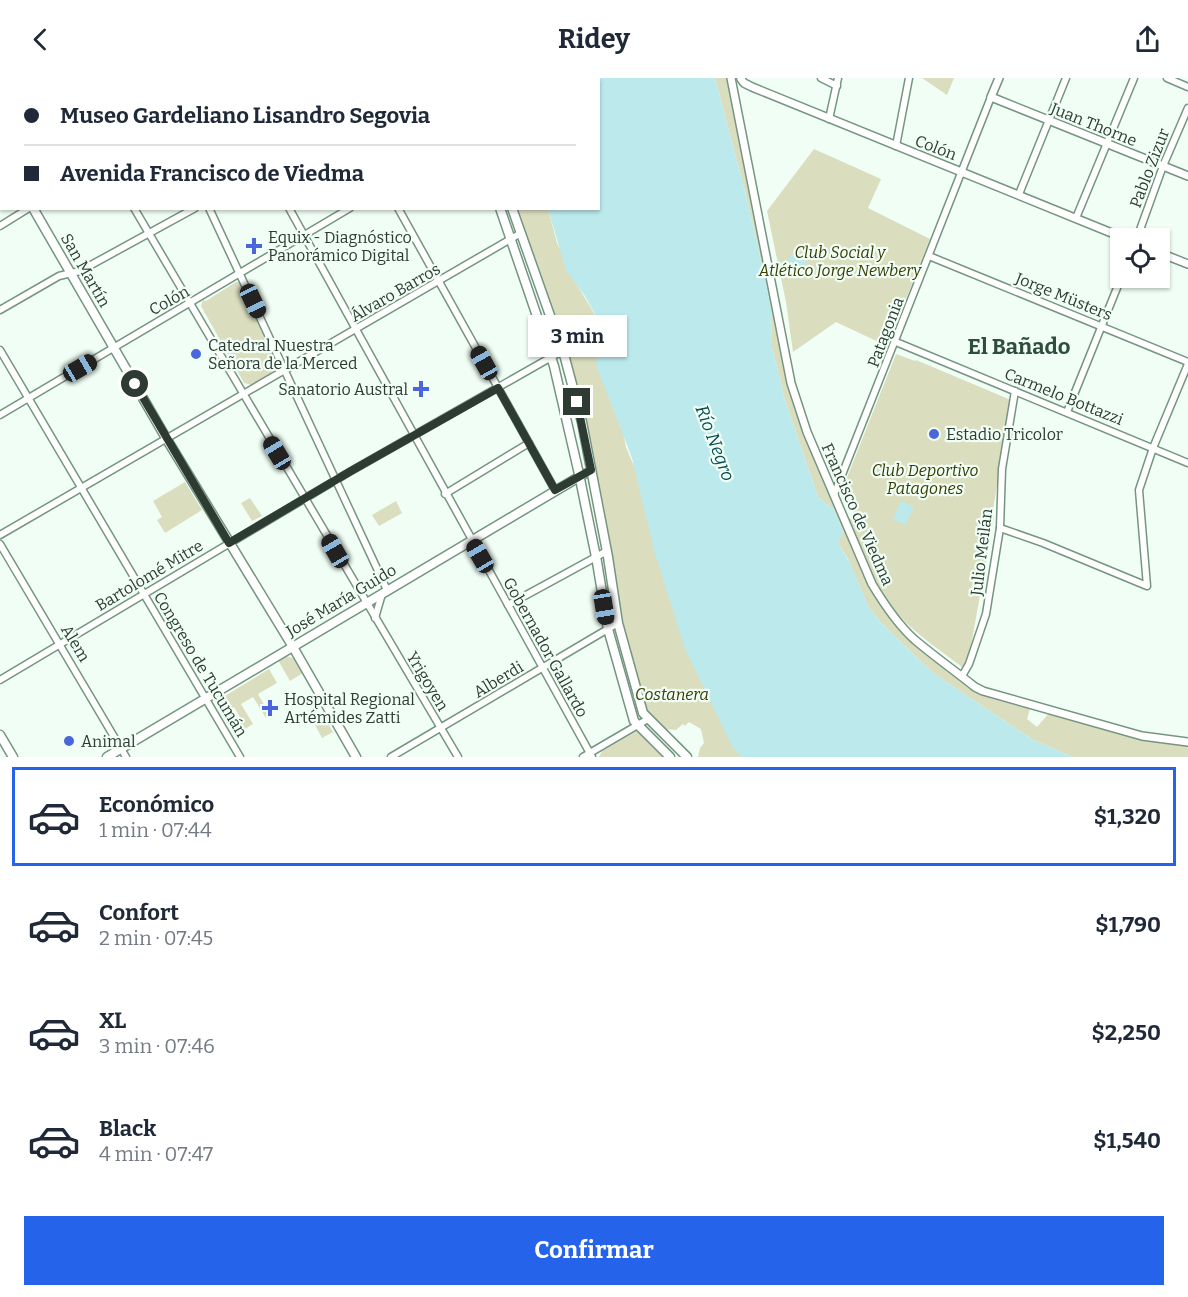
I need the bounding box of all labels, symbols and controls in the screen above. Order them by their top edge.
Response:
icon: back [24,23,57,56]
text: Ridey [558,23,630,55]
icon: share [1131,23,1164,56]
street label: Juan Thorne [1047,98,1140,150]
text: Museo Gardeliano Lisandro Segovia [60,102,430,129]
street label: Pablo Zizur [1126,126,1173,210]
street label: Colón [912,131,959,164]
text: Avenida Francisco de Viedma [60,160,364,187]
place label: Equix - Diagnóstico Panorámico Digital [268,228,412,265]
map controls [1110,228,1170,288]
button: locate [1110,228,1170,288]
street label: San Martín [57,230,114,310]
marker: Equix - Diagnóstico Panorámico Digital [245,237,263,255]
park label: Club Social y Atlético Jorge Newbery [758,243,922,280]
street label: Álvaro Barros [346,258,444,326]
street label: Jorge Müsters [1012,268,1115,324]
car [237,281,269,321]
street label: Colón [146,282,193,319]
street label: Patagonia [863,294,908,370]
callout: 3 min [528,315,626,357]
text: 3 min [551,324,604,348]
district label: El Bañado [968,333,1071,360]
place label: Catedral Nuestra Señora de la Merced [208,336,358,373]
car [467,343,501,383]
marker: Catedral Nuestra Señora de la Merced [189,347,203,361]
car [60,351,100,385]
street label: Carmelo Bottazzi [1002,364,1126,429]
route start [121,370,148,397]
place label: Sanatorio Austral [278,380,408,399]
marker: Sanatorio Austral [412,380,430,398]
route end [563,388,590,415]
water label: Río Negro [690,402,740,484]
place label: Estadio Tricolor [946,425,1063,444]
marker: Estadio Tricolor [927,427,941,441]
car [260,433,294,473]
street label: Francisco de Viedma [818,440,898,589]
park label: Club Deportivo Patagones [872,461,978,498]
street label: Julio Meilán [967,507,996,598]
car [318,531,352,571]
street label: Bartolomé Mitre [92,536,206,615]
car [463,536,497,576]
street label: José María Guido [282,560,400,641]
street label: Gobernador Gallardo [499,574,592,721]
street label: Congreso de Tucumán [150,588,251,740]
car [592,588,616,626]
street label: Alem [57,621,94,665]
street label: Yrigoyen [403,648,453,714]
street label: Alberdi [470,657,527,702]
park label: Costanera [635,685,709,704]
place label: Hospital Regional Artémides Zatti [284,690,415,727]
marker: Hospital Regional Artémides Zatti [261,699,279,717]
place label: Animal [81,732,136,751]
marker: Animal [62,734,76,748]
icon: car [27,790,81,844]
text: Económico [99,791,214,818]
text: $1,320 [1094,803,1161,830]
text: 1 min · 07:44 [99,818,212,842]
icon: car [27,898,81,952]
text: Confort [99,899,179,926]
text: $1,790 [1095,911,1161,938]
text: 2 min · 07:45 [99,926,213,950]
icon: car [27,1006,81,1060]
text: XL [99,1007,126,1034]
text: $2,250 [1091,1019,1161,1046]
text: 3 min · 07:46 [99,1034,215,1058]
icon: car [27,1114,81,1168]
text: Black [99,1115,156,1142]
text: $1,540 [1093,1127,1161,1154]
text: 4 min · 07:47 [99,1142,213,1166]
button: Confirmar [24,1216,1164,1285]

